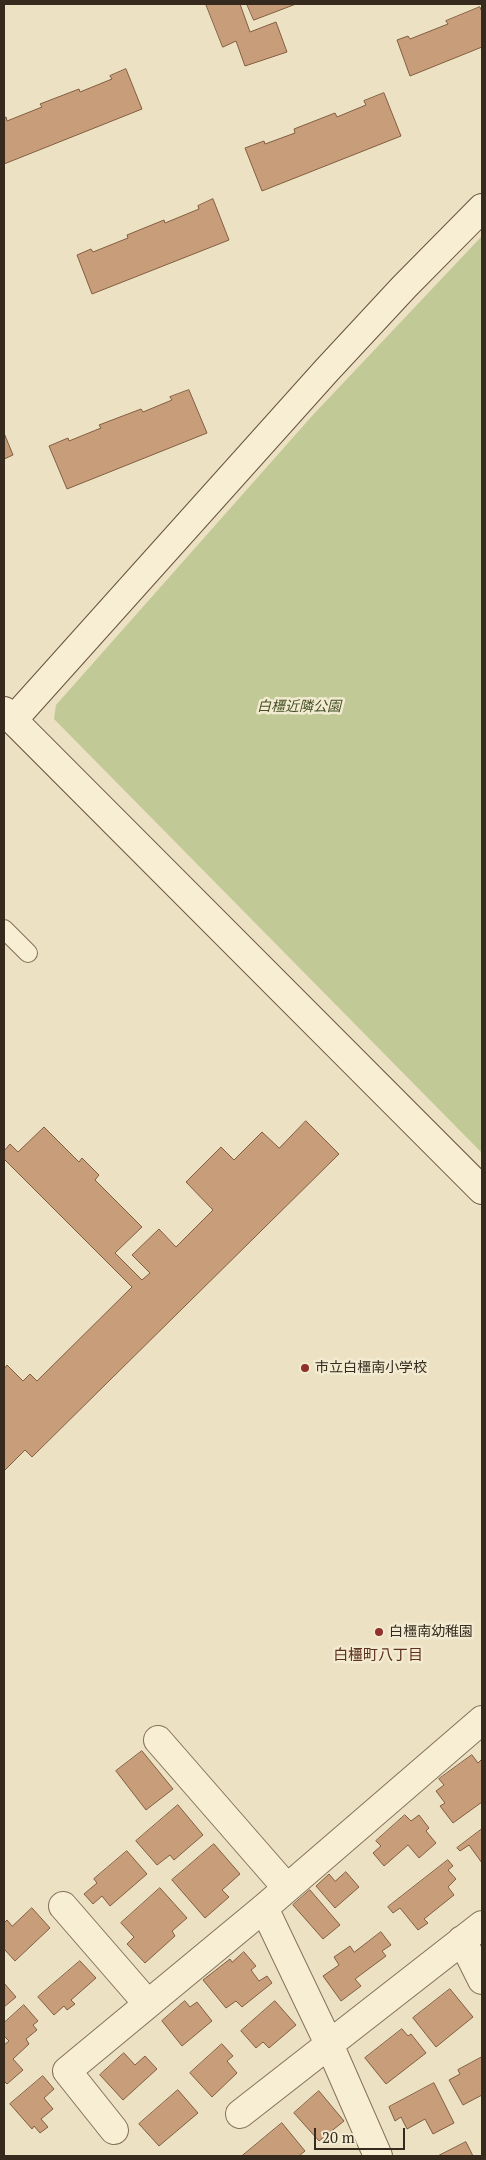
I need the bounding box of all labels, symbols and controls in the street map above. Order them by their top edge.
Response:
park label: 白橿近隣公園 [257,699,341,715]
place label: 市立白橿南小学校 [315,1360,427,1376]
marker: 市立白橿南小学校 [299,1362,311,1374]
place label: 白橿南幼稚園 [389,1624,473,1640]
marker: 白橿南幼稚園 [373,1626,385,1638]
district label: 白橿町八丁目 [333,1647,423,1665]
scale bar [316,2118,407,2150]
text: 20 m [322,2127,355,2147]

